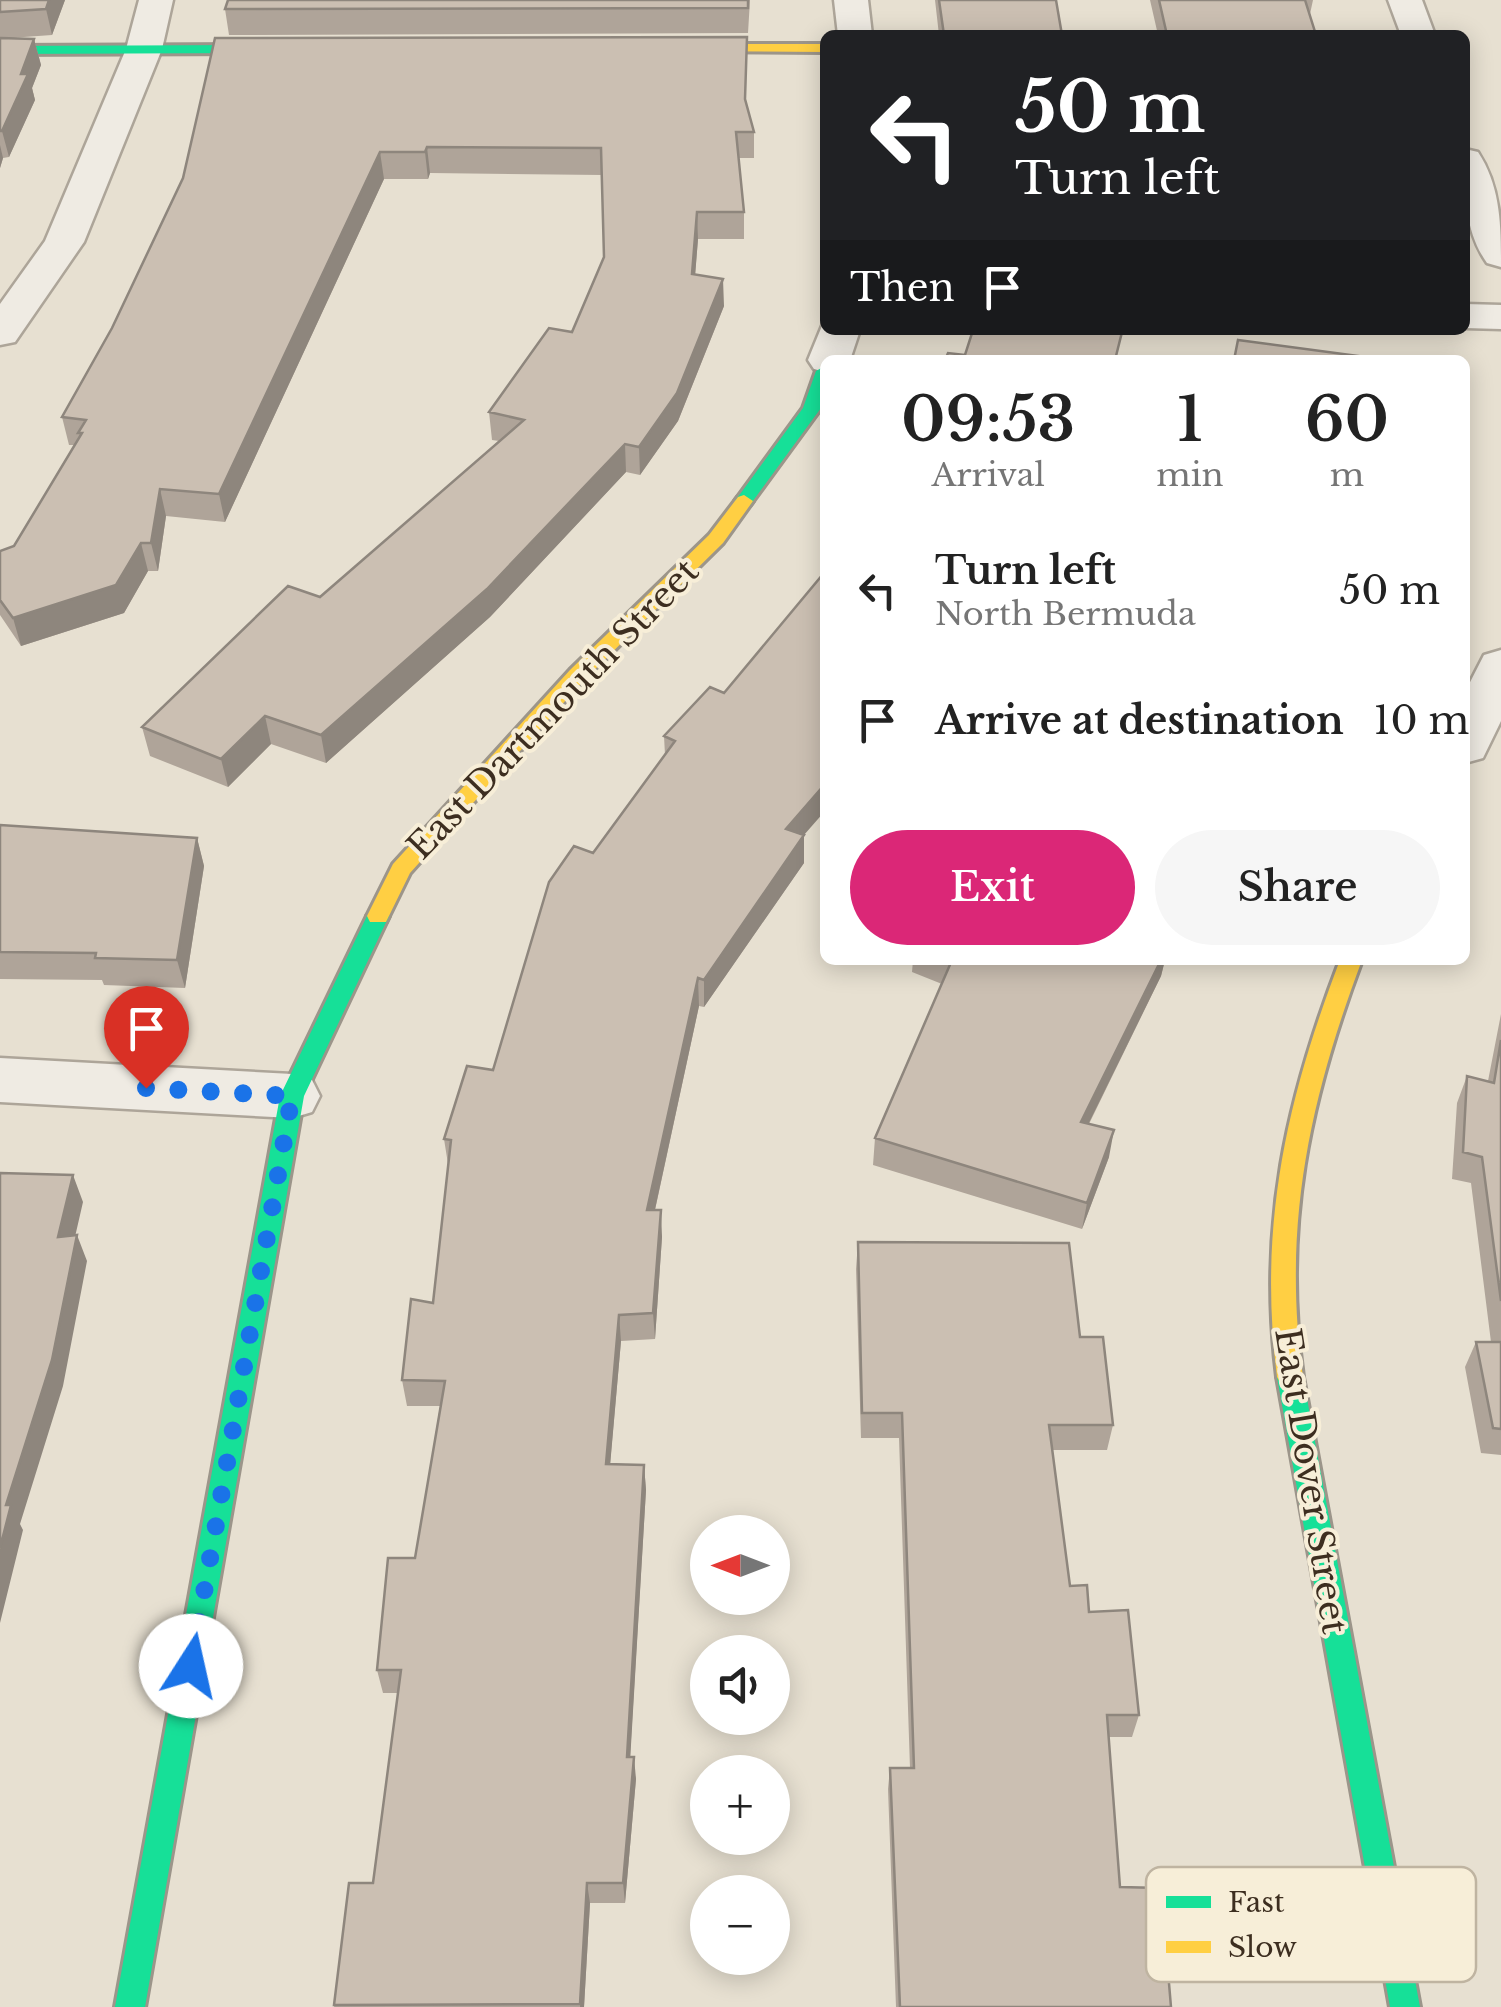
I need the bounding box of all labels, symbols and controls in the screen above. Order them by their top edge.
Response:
text: 50 m [1015,64,1206,151]
icon: left [850,70,980,200]
text: Turn left [1015,150,1220,206]
icon: arrive [975,260,1030,315]
text: Then [850,264,955,311]
text: 09:53 [901,383,1075,457]
text: 1 [1177,383,1203,457]
text: 60 [1305,383,1389,457]
text: Arrival [932,455,1045,495]
text: min [1156,455,1224,495]
text: m [1330,455,1364,495]
text: Turn left [935,547,1116,594]
street label: East Dartmouth Street [398,550,707,868]
icon: left [850,563,905,618]
text: 50 m [1340,567,1440,614]
text: North Bermuda [935,594,1196,634]
icon: arrive [850,693,905,748]
text: Arrive at destination [935,697,1344,744]
text: 10 m [1374,697,1469,744]
button: Exit [850,830,1135,945]
button: Share [1155,830,1440,945]
pin [104,986,189,1089]
icon: arrive [119,1001,174,1056]
street label: East Dover Street [1266,1325,1357,1637]
north arrow [690,1515,790,1615]
map controls [690,1515,790,1975]
position arrow [139,1614,243,1718]
button: sound [690,1635,790,1735]
button: + [690,1755,790,1855]
legend [1146,1867,1476,1982]
button: − [690,1875,790,1975]
text: Fast [1228,1885,1285,1920]
text: Slow [1228,1930,1297,1965]

